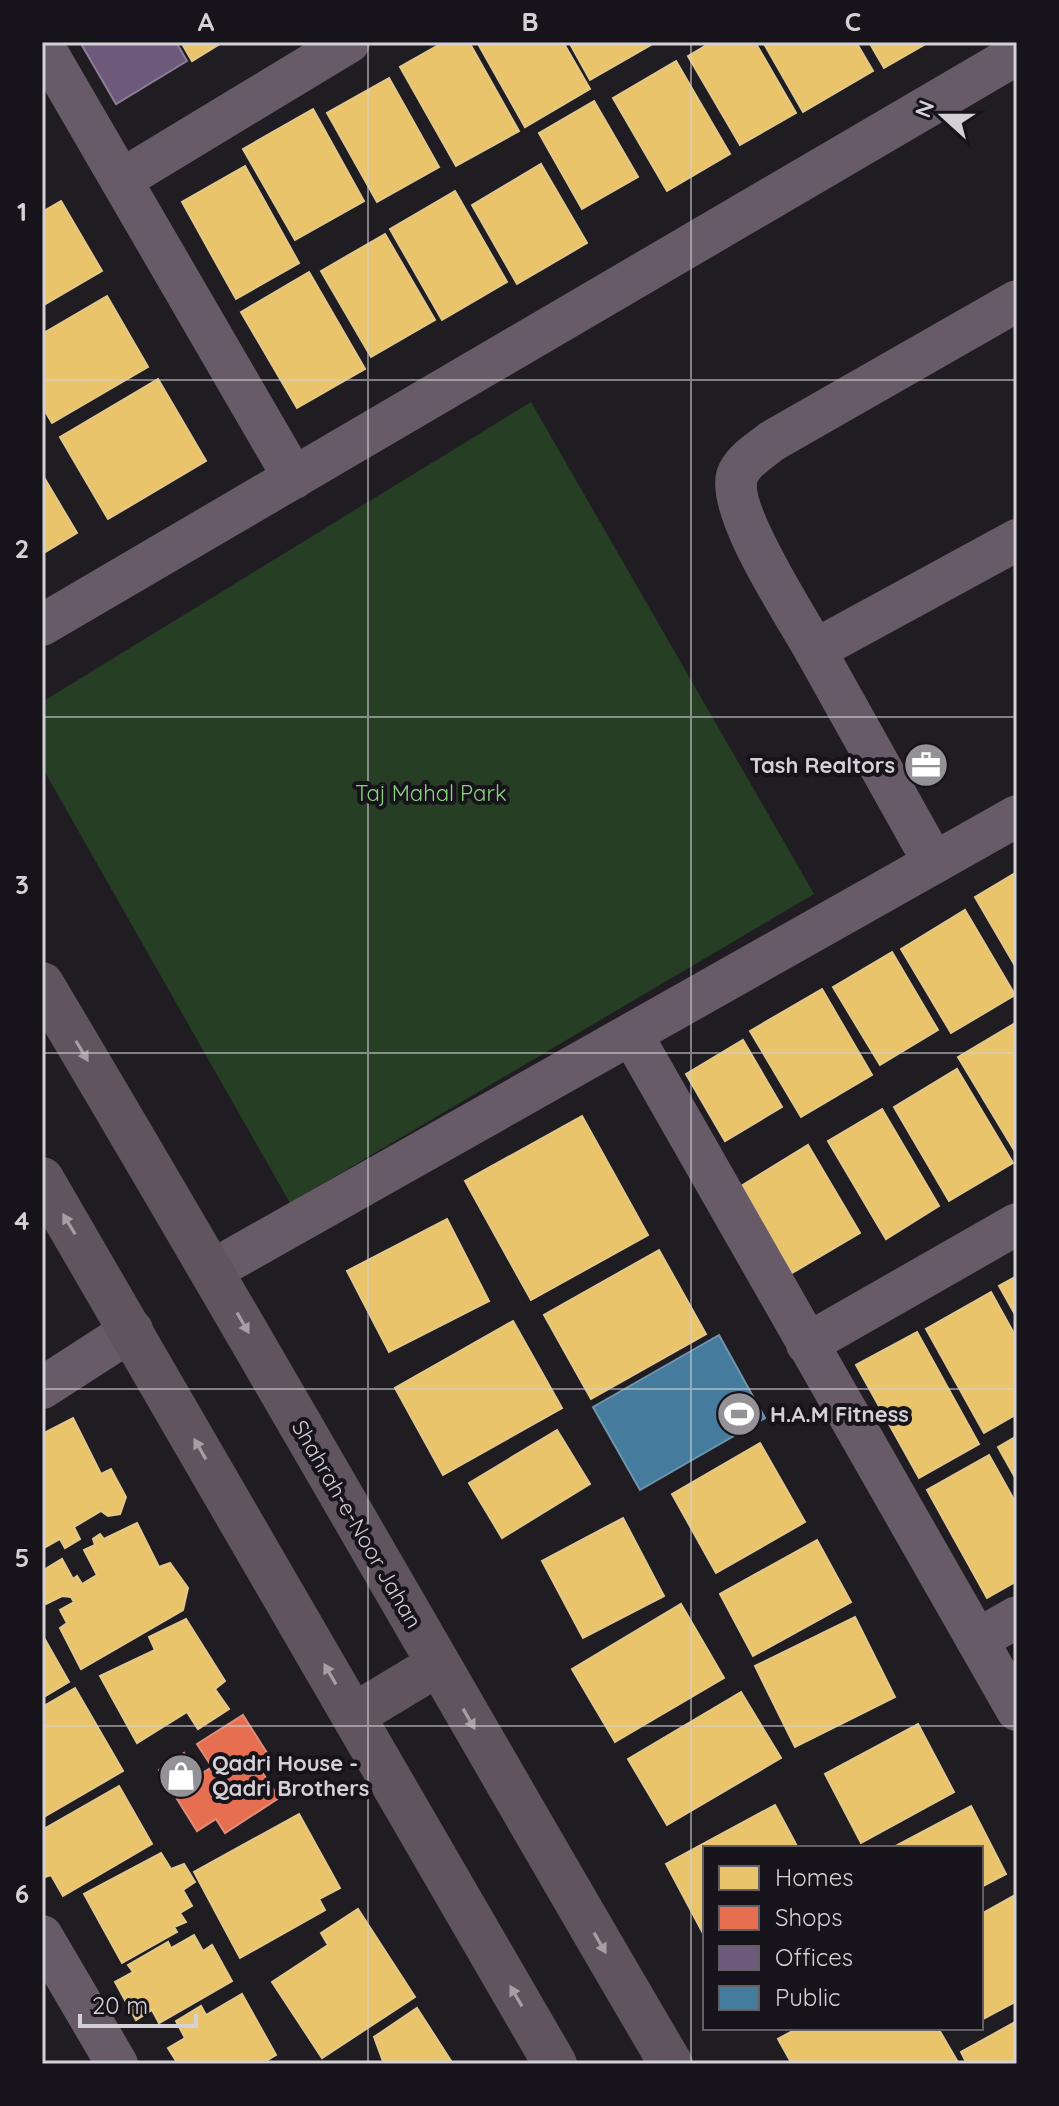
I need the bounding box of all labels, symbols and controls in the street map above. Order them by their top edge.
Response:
text: A [198,5,215,38]
text: B [521,5,539,38]
text: C [845,5,861,38]
north arrow [903,76,983,156]
text: N [908,96,940,121]
text: 1 [17,195,27,228]
text: 2 [15,532,29,565]
office icon: Tash Realtors [902,741,950,789]
place label: Tash Realtors [749,751,895,779]
park label: Taj Mahal Park [355,779,507,807]
text: 3 [15,868,29,901]
one-way arrow [75,1040,89,1062]
text: 4 [14,1204,30,1237]
one-way arrow [62,1213,76,1236]
one-way arrow [236,1312,250,1334]
sports icon: H.A.M Fitness [715,1390,763,1438]
place label: H.A.M Fitness [770,1400,909,1428]
street label: Shahrah-e-Noor Jahan [286,1415,428,1633]
one-way arrow [193,1438,207,1460]
text: 5 [15,1541,29,1574]
one-way arrow [323,1663,337,1685]
one-way arrow [462,1708,476,1730]
place label: Qadri House - Qadri Brothers [212,1749,369,1802]
shop icon: Qadri House - Qadri Brothers [157,1752,205,1800]
legend [703,1846,983,2030]
text: Homes [775,1862,853,1892]
text: 6 [15,1877,29,1910]
text: Shops [775,1902,842,1932]
one-way arrow [593,1932,607,1954]
text: Offices [775,1942,853,1972]
scale bar [80,1978,196,2028]
text: Public [775,1982,840,2012]
one-way arrow [509,1985,523,2008]
text: 20 m [92,1990,148,2020]

